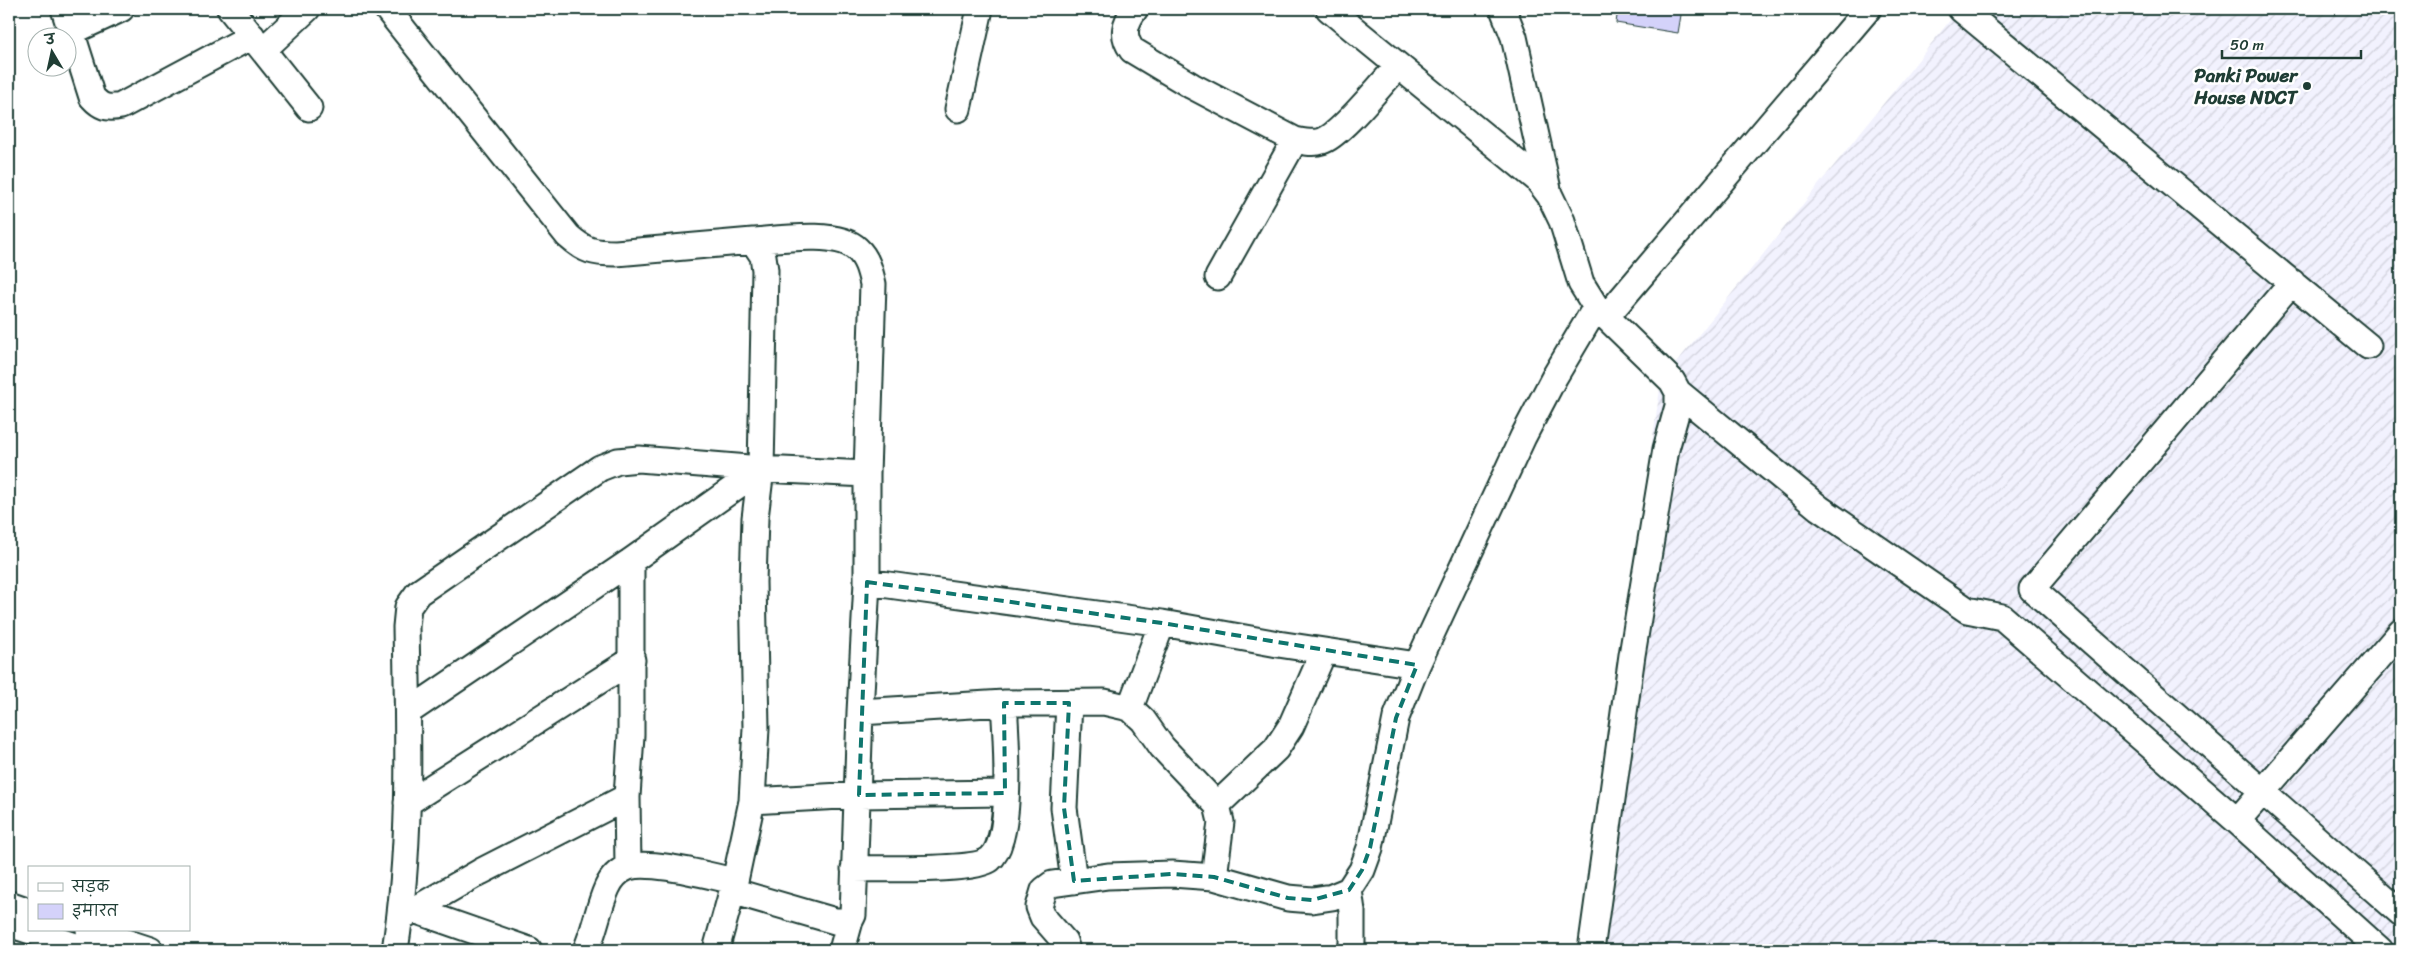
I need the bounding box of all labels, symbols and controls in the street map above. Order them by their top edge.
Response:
text: उ [42,26,58,53]
north arrow [28,28,78,78]
scale bar [2222,28,2361,60]
text: 50 m [2230,32,2265,58]
place label: Panki Power House NDCT [2193,59,2299,114]
marker: Panki Power House NDCT [2301,80,2313,92]
legend [28,866,190,932]
text: सड़क [71,874,110,900]
text: इमारत [72,898,119,924]

